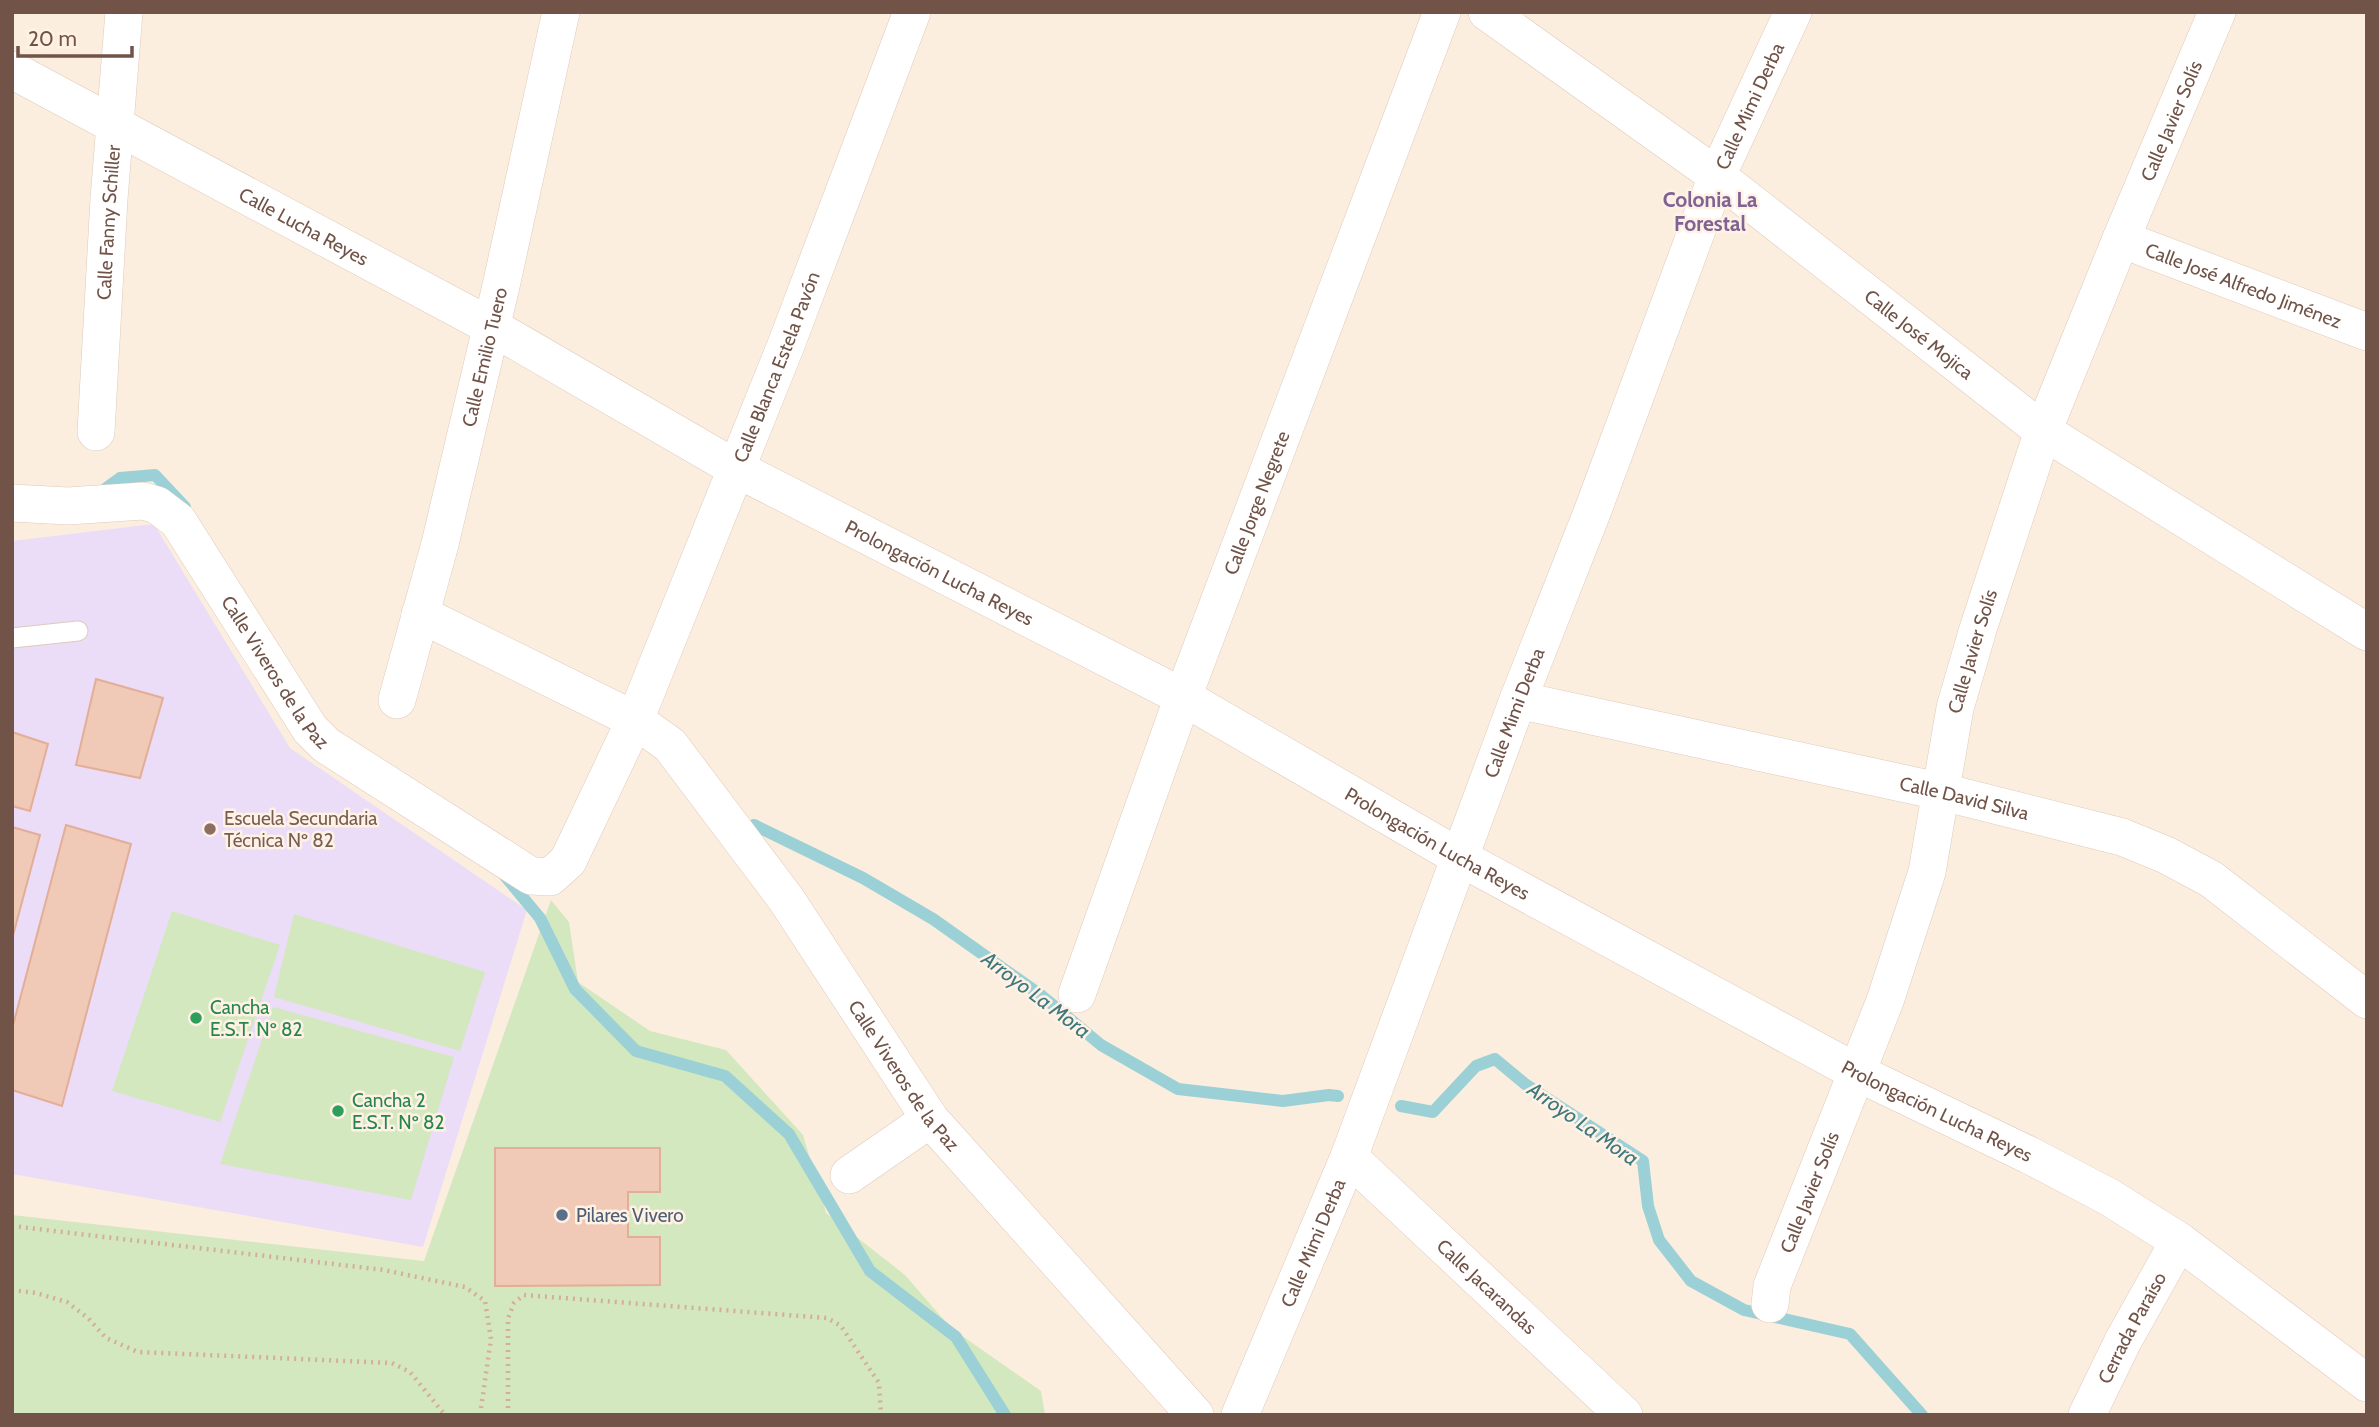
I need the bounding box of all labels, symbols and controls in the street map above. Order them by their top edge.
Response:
scale bar [18,14,131,58]
text: 20 m [28,26,77,51]
street label: Calle Mimi Derba [1711,39,1789,173]
street label: Calle Javier Solís [2136,57,2207,185]
street label: Calle Fanny Schiller [92,144,125,301]
street label: Calle Lucha Reyes [235,183,372,271]
district label: Colonia La Forestal [1663,187,1758,236]
street label: Calle José Alfredo Jiménez [2142,238,2345,333]
street label: Calle Blanca Estela Pavón [729,268,825,466]
street label: Calle Emilio Tuero [457,285,512,429]
street label: Calle José Mojica [1860,285,1978,384]
street label: Calle Jorge Negrete [1219,428,1295,578]
street label: Prolongación Lucha Reyes [841,515,1037,631]
street label: Calle Javier Solís [1943,586,2002,716]
street label: Calle Viveros de la Paz [216,591,334,754]
street label: Calle Mimi Derba [1479,645,1549,781]
street label: Calle David Silva [1898,772,2031,825]
street label: Prolongación Lucha Reyes [1341,782,1534,905]
place label: Escuela Secundaria Técnica Nº 82 [224,807,377,852]
marker: Escuela Secundaria Técnica Nº 82 [202,821,218,837]
water label: Arroyo La Mora [976,945,1095,1043]
place label: Cancha E.S.T. Nº 82 [210,996,302,1041]
street label: Calle Viveros de la Paz [843,996,964,1156]
marker: Cancha E.S.T. Nº 82 [188,1010,204,1026]
street label: Prolongación Lucha Reyes [1838,1055,2036,1167]
water label: Arroyo La Mora [1522,1076,1643,1171]
place label: Cancha 2 E.S.T. Nº 82 [352,1089,444,1134]
marker: Cancha 2 E.S.T. Nº 82 [330,1103,346,1119]
street label: Calle Javier Solís [1775,1128,1844,1256]
street label: Calle Mimi Derba [1276,1175,1351,1311]
place label: Pilares Vivero [576,1204,684,1227]
marker: Pilares Vivero [554,1207,570,1223]
street label: Calle Jacarandas [1432,1234,1541,1339]
street label: Cerrada Paraíso [2093,1268,2171,1388]

